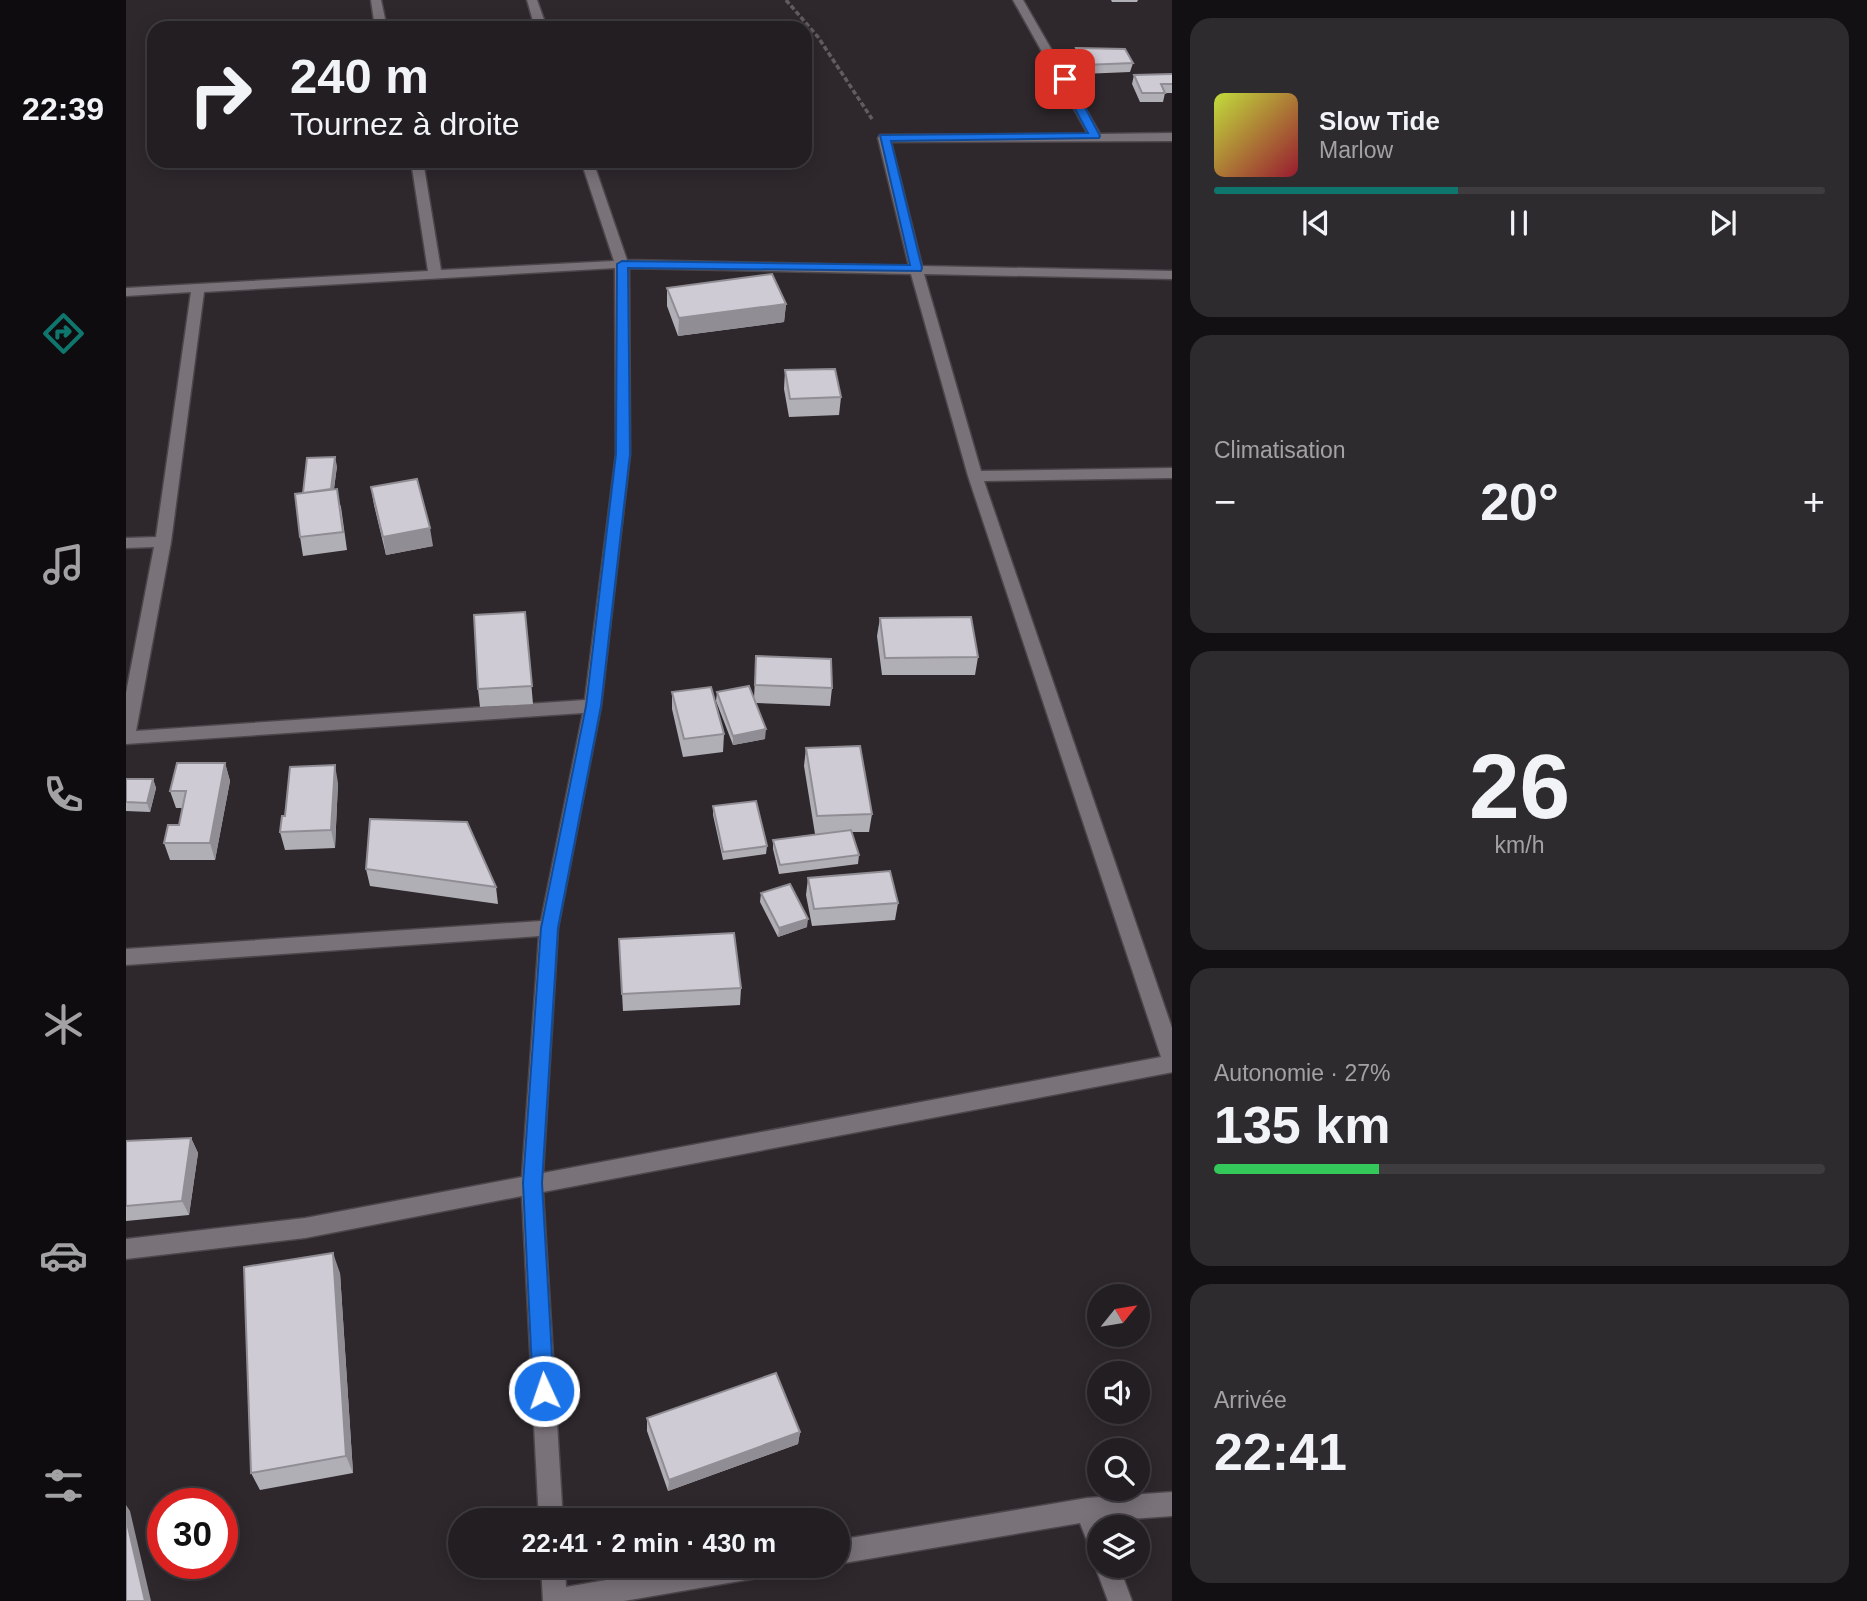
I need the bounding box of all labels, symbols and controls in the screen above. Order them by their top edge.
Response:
icon: right [175,49,266,140]
text: 240 m [290,49,429,103]
pin [1035,49,1095,109]
icon: arrive [1046,60,1084,98]
text: 22:39 [22,91,104,127]
text: Tournez à droite [290,106,519,142]
text: Slow Tide [1319,106,1440,136]
text: Marlow [1319,137,1393,163]
icon: previous [1297,204,1335,242]
icon: pause [1500,204,1538,242]
icon: next [1704,204,1742,242]
icon: directions [39,309,88,358]
text: Climatisation [1214,437,1346,463]
text: 20° [1480,473,1559,531]
text: − [1214,481,1236,523]
text: + [1803,481,1825,523]
icon: music [39,540,88,589]
text: 26 [1469,736,1570,837]
icon: phone [39,770,88,819]
text: km/h [1495,832,1544,858]
icon: climate [39,1000,88,1049]
text: Autonomie · 27% [1214,1060,1390,1086]
text: 135 km [1214,1096,1390,1154]
icon: car [39,1231,88,1280]
north arrow [1087,1284,1150,1348]
map controls [1087,1284,1150,1578]
position arrow [507,1354,581,1428]
button: sound [1087,1361,1150,1424]
text: Arrivée [1214,1387,1287,1413]
text: 22:41 [1214,1423,1347,1481]
button: search [1087,1438,1150,1501]
icon: filters [39,1461,88,1510]
speed limit sign: 30 [147,1488,238,1579]
button: layers [1087,1515,1150,1578]
text: 22:41 · 2 min · 430 m [522,1528,776,1558]

